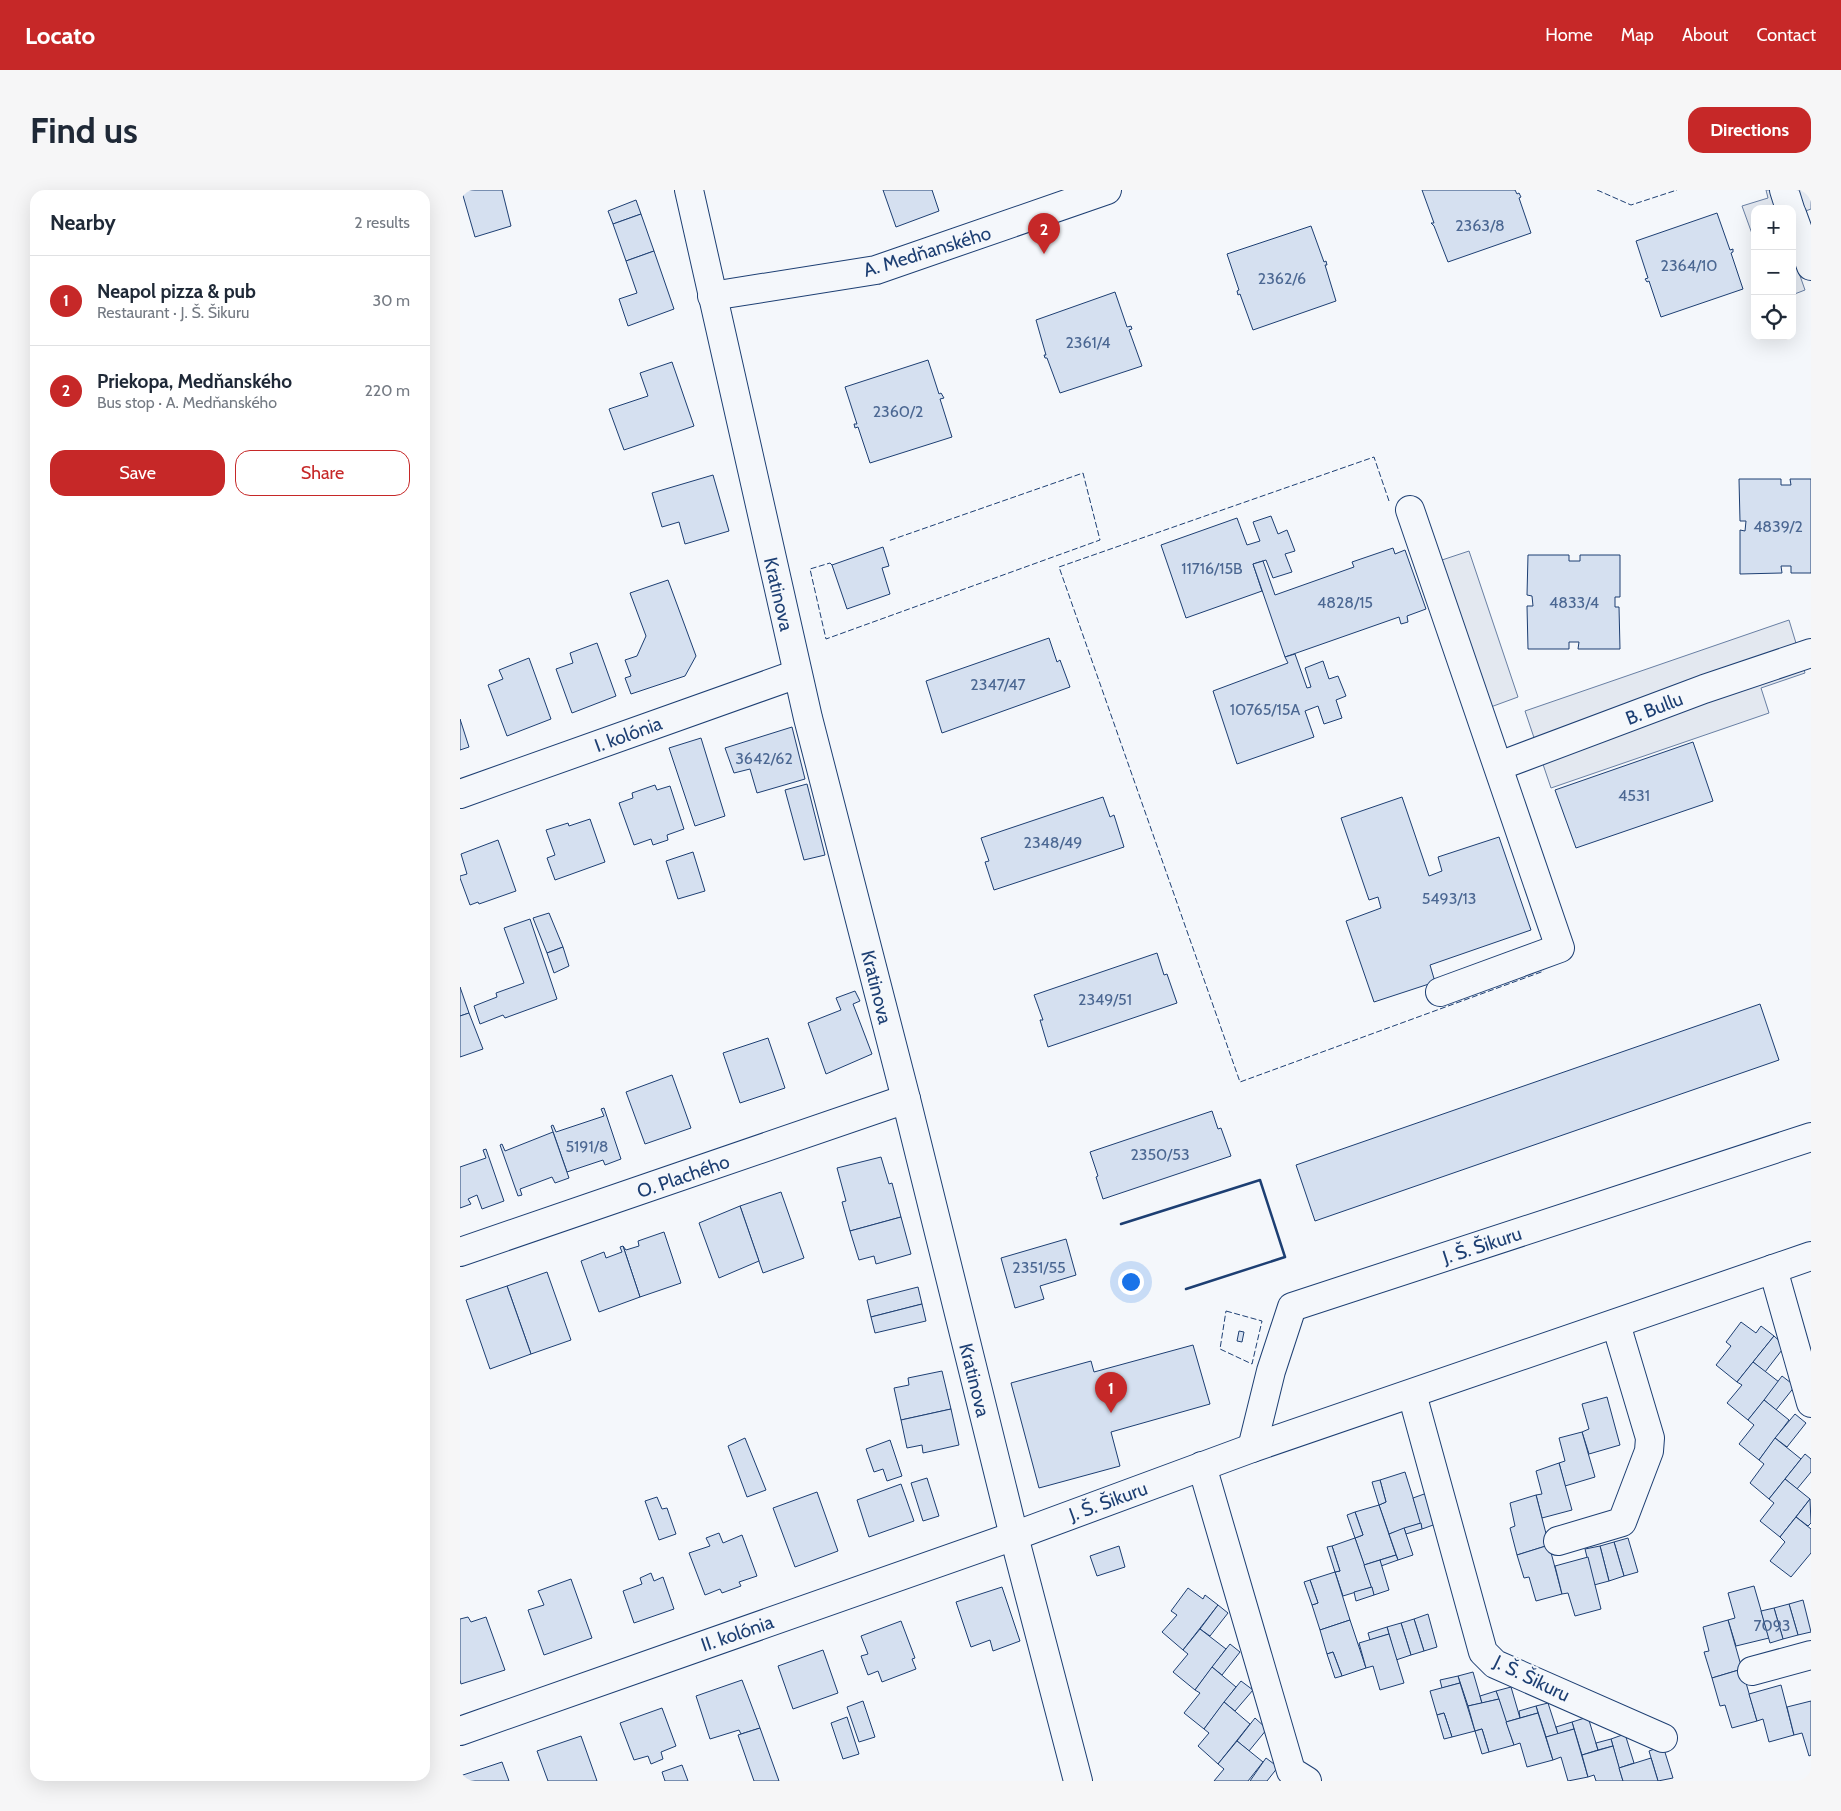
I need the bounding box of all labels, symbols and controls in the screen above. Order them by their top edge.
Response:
text: Locato [25,21,95,50]
text: Home [1545,24,1593,46]
text: Map [1621,24,1654,46]
text: About [1682,24,1728,46]
text: Contact [1756,24,1816,46]
button: Directions [1688,107,1811,153]
text: Find us [30,109,138,152]
map controls [1751,205,1796,340]
button: + [1751,205,1796,250]
text: Nearby [50,210,116,235]
text: 2 results [354,213,410,232]
pin: 2 [1028,213,1060,254]
house number: 2363/8 [1455,216,1505,235]
street label: A. Medňanského [861,221,994,282]
button: − [1751,250,1796,295]
house number: 2364/10 [1661,256,1717,275]
house number: 2362/6 [1258,269,1306,288]
text: Neapol pizza & pub [97,280,256,303]
text: 1 [63,291,69,310]
text: 30 m [373,291,410,310]
button: locate [1751,295,1796,340]
text: Restaurant · J. Š. Šikuru [97,303,249,322]
house number: 2361/4 [1065,333,1111,352]
text: Priekopa, Medňanského [97,370,292,393]
text: 2 [62,381,70,400]
text: 220 m [364,381,410,400]
text: Bus stop · A. Medňanského [97,393,277,412]
house number: 2360/2 [873,402,923,421]
button: Save [50,450,225,496]
button: Share [235,450,410,496]
house number: 4839/2 [1753,517,1803,536]
street label: Kratinova [759,555,798,633]
house number: 11716/15B [1181,559,1243,578]
house number: 4828/15 [1317,593,1373,612]
house number: 4833/4 [1549,593,1599,612]
house number: 2347/47 [970,675,1026,694]
street label: B. Bullu [1622,687,1686,730]
house number: 10765/15A [1230,700,1300,719]
street label: I. kolónia [591,712,665,757]
house number: 3642/62 [735,749,793,768]
house number: 4531 [1618,786,1650,805]
house number: 2348/49 [1024,833,1082,852]
house number: 5493/13 [1422,889,1476,908]
street label: Kratinova [856,948,897,1026]
house number: 2349/51 [1078,990,1132,1009]
house number: 5191/8 [565,1137,609,1156]
house number: 2350/53 [1130,1145,1190,1164]
street label: O. Plachého [634,1150,732,1203]
street label: J. Š. Šikuru [1438,1221,1525,1269]
house number: 2351/55 [1012,1258,1066,1277]
your location [1118,1269,1144,1295]
street label: Kratinova [954,1341,995,1419]
pin: 1 [1095,1372,1127,1413]
street label: J. Š. Šikuru [1065,1476,1151,1527]
street label: II. kolónia [698,1610,776,1657]
house number: 7093 [1754,1616,1790,1635]
street label: J. Š. Šikuru [1489,1649,1574,1707]

